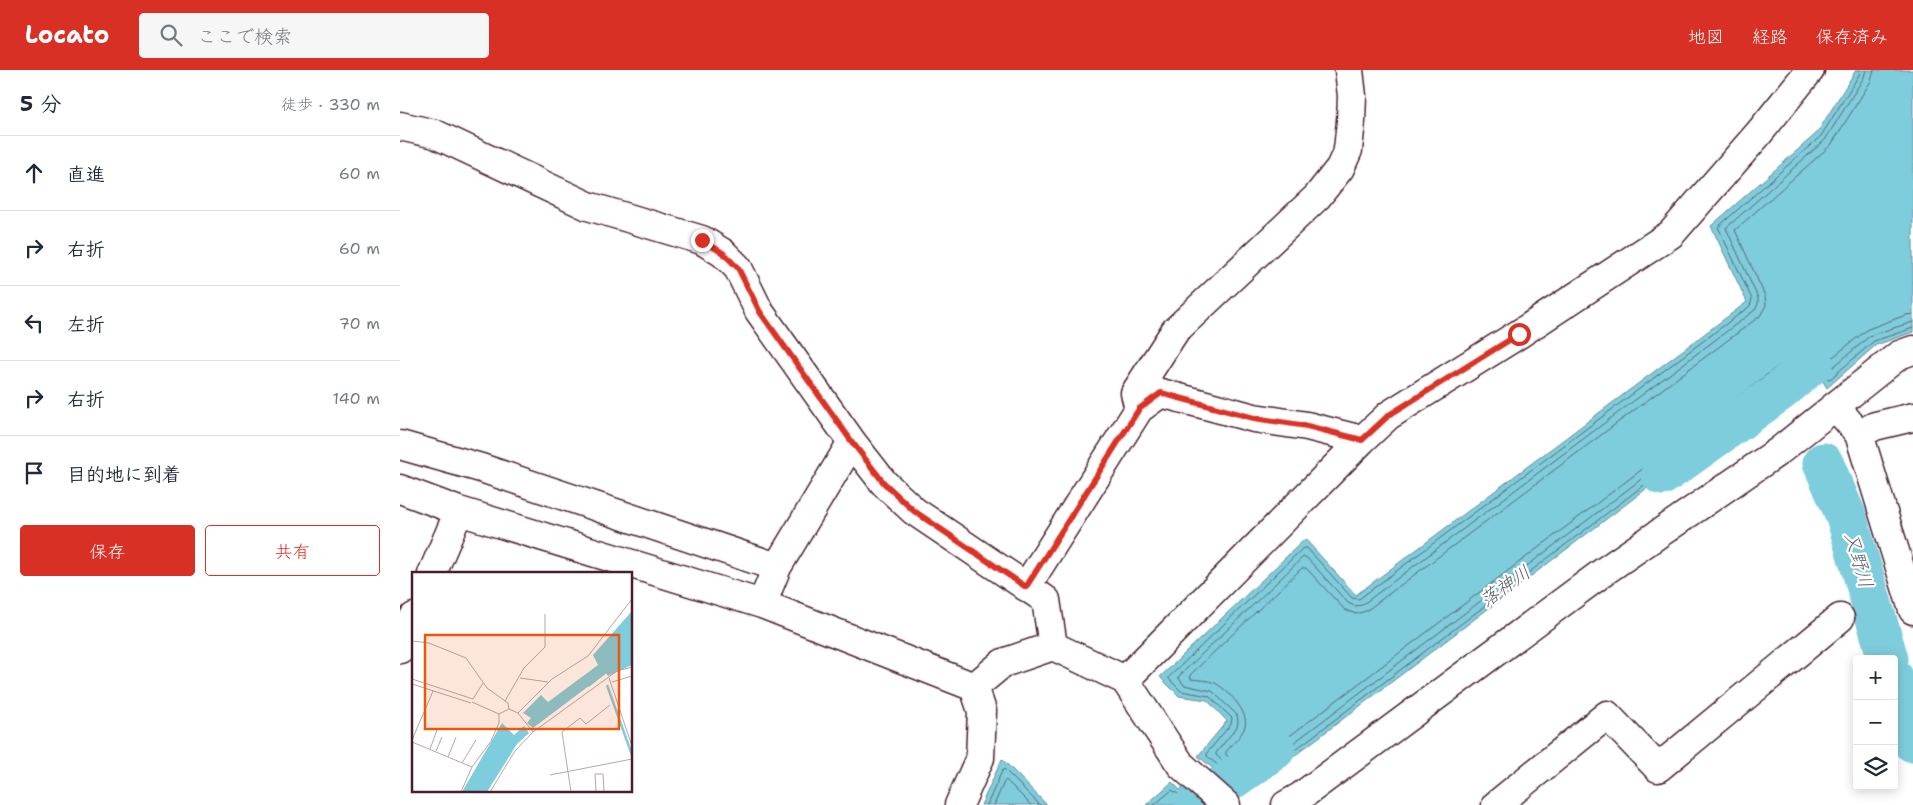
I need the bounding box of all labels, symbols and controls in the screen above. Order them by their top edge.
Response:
search box [139,13,489,58]
text: Locato [25,19,109,51]
icon: search [157,21,185,49]
text: ここで検索 [197,24,292,49]
text: 地図 [1688,25,1724,49]
text: 経路 [1752,25,1788,49]
text: 保存済み [1816,25,1888,49]
text: 5 分 [20,90,61,118]
text: 徒歩 · 330 m [281,94,380,115]
icon: ahead [20,159,48,187]
text: 直進 [67,162,105,187]
text: 60 m [339,163,380,184]
route end [691,229,714,252]
icon: right [20,234,48,262]
text: 右折 [67,237,105,262]
text: 60 m [339,238,380,259]
icon: left [20,309,48,337]
text: 左折 [67,312,105,337]
text: 70 m [339,313,380,334]
route start [1508,323,1531,346]
icon: right [20,384,48,412]
text: 右折 [67,387,105,412]
text: 140 m [333,388,380,409]
icon: arrive [20,459,48,487]
text: 目的地に到着 [67,462,181,487]
button: 保存 [20,525,195,576]
button: 共有 [205,525,380,576]
water label: 又野川 [1839,529,1879,591]
water label: 落神川 [1474,559,1536,613]
inset map [412,572,632,792]
map controls [1853,655,1898,790]
button: + [1853,655,1898,700]
button: − [1853,700,1898,745]
button: layers [1853,745,1898,790]

